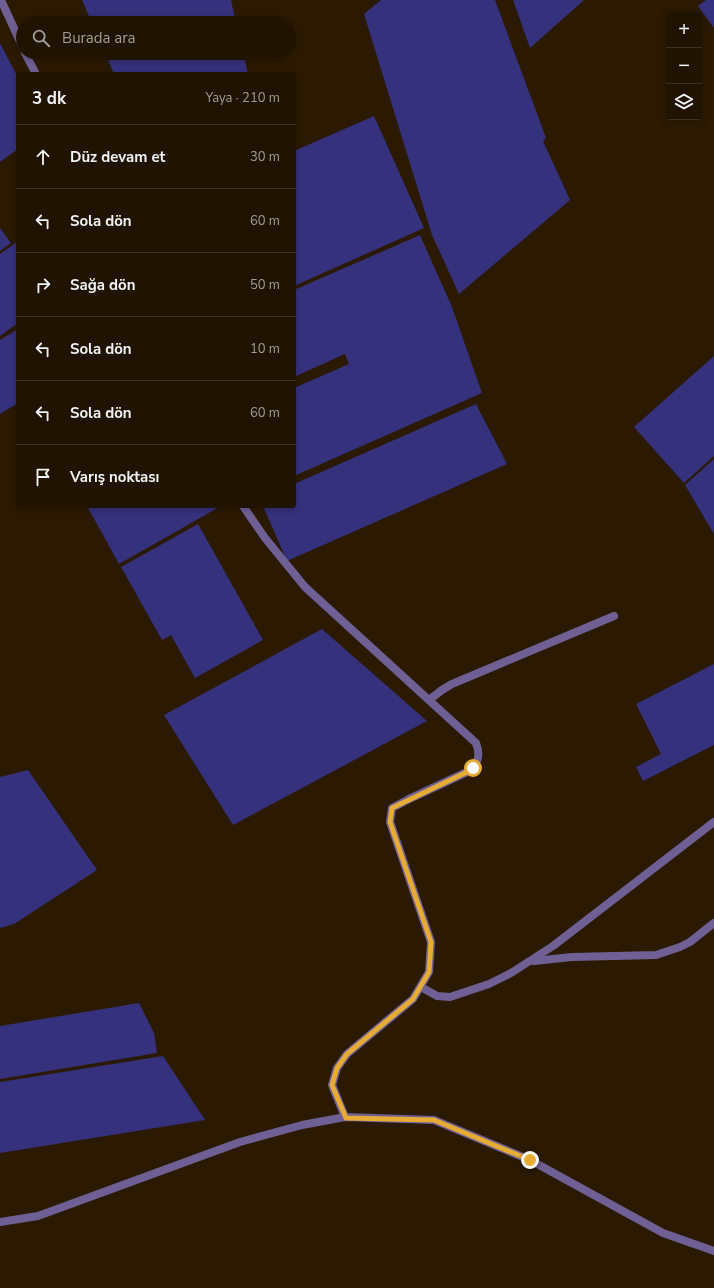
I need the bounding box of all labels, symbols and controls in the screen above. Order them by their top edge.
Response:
map controls [666,12,702,120]
button: + [666,12,702,48]
search box [16,16,296,60]
icon: search [30,27,52,49]
text: Burada ara [62,28,136,48]
button: − [666,48,702,84]
button: layers [666,84,702,120]
text: 3 dk [32,87,66,110]
text: Yaya · 210 m [205,89,280,107]
icon: ahead [32,146,54,168]
text: Düz devam et [70,147,165,167]
text: 30 m [250,148,280,166]
icon: left [32,210,54,232]
text: Sola dön [70,211,132,231]
text: 60 m [250,212,280,230]
icon: right [32,274,54,296]
text: Sağa dön [70,275,135,295]
text: 50 m [250,276,280,294]
icon: left [32,338,54,360]
text: Sola dön [70,339,132,359]
text: 10 m [250,340,280,358]
icon: left [32,402,54,424]
text: Sola dön [70,403,132,423]
text: 60 m [250,404,280,422]
icon: arrive [32,466,54,488]
text: Varış noktası [70,467,159,487]
route start [464,759,482,777]
route end [521,1151,539,1169]

